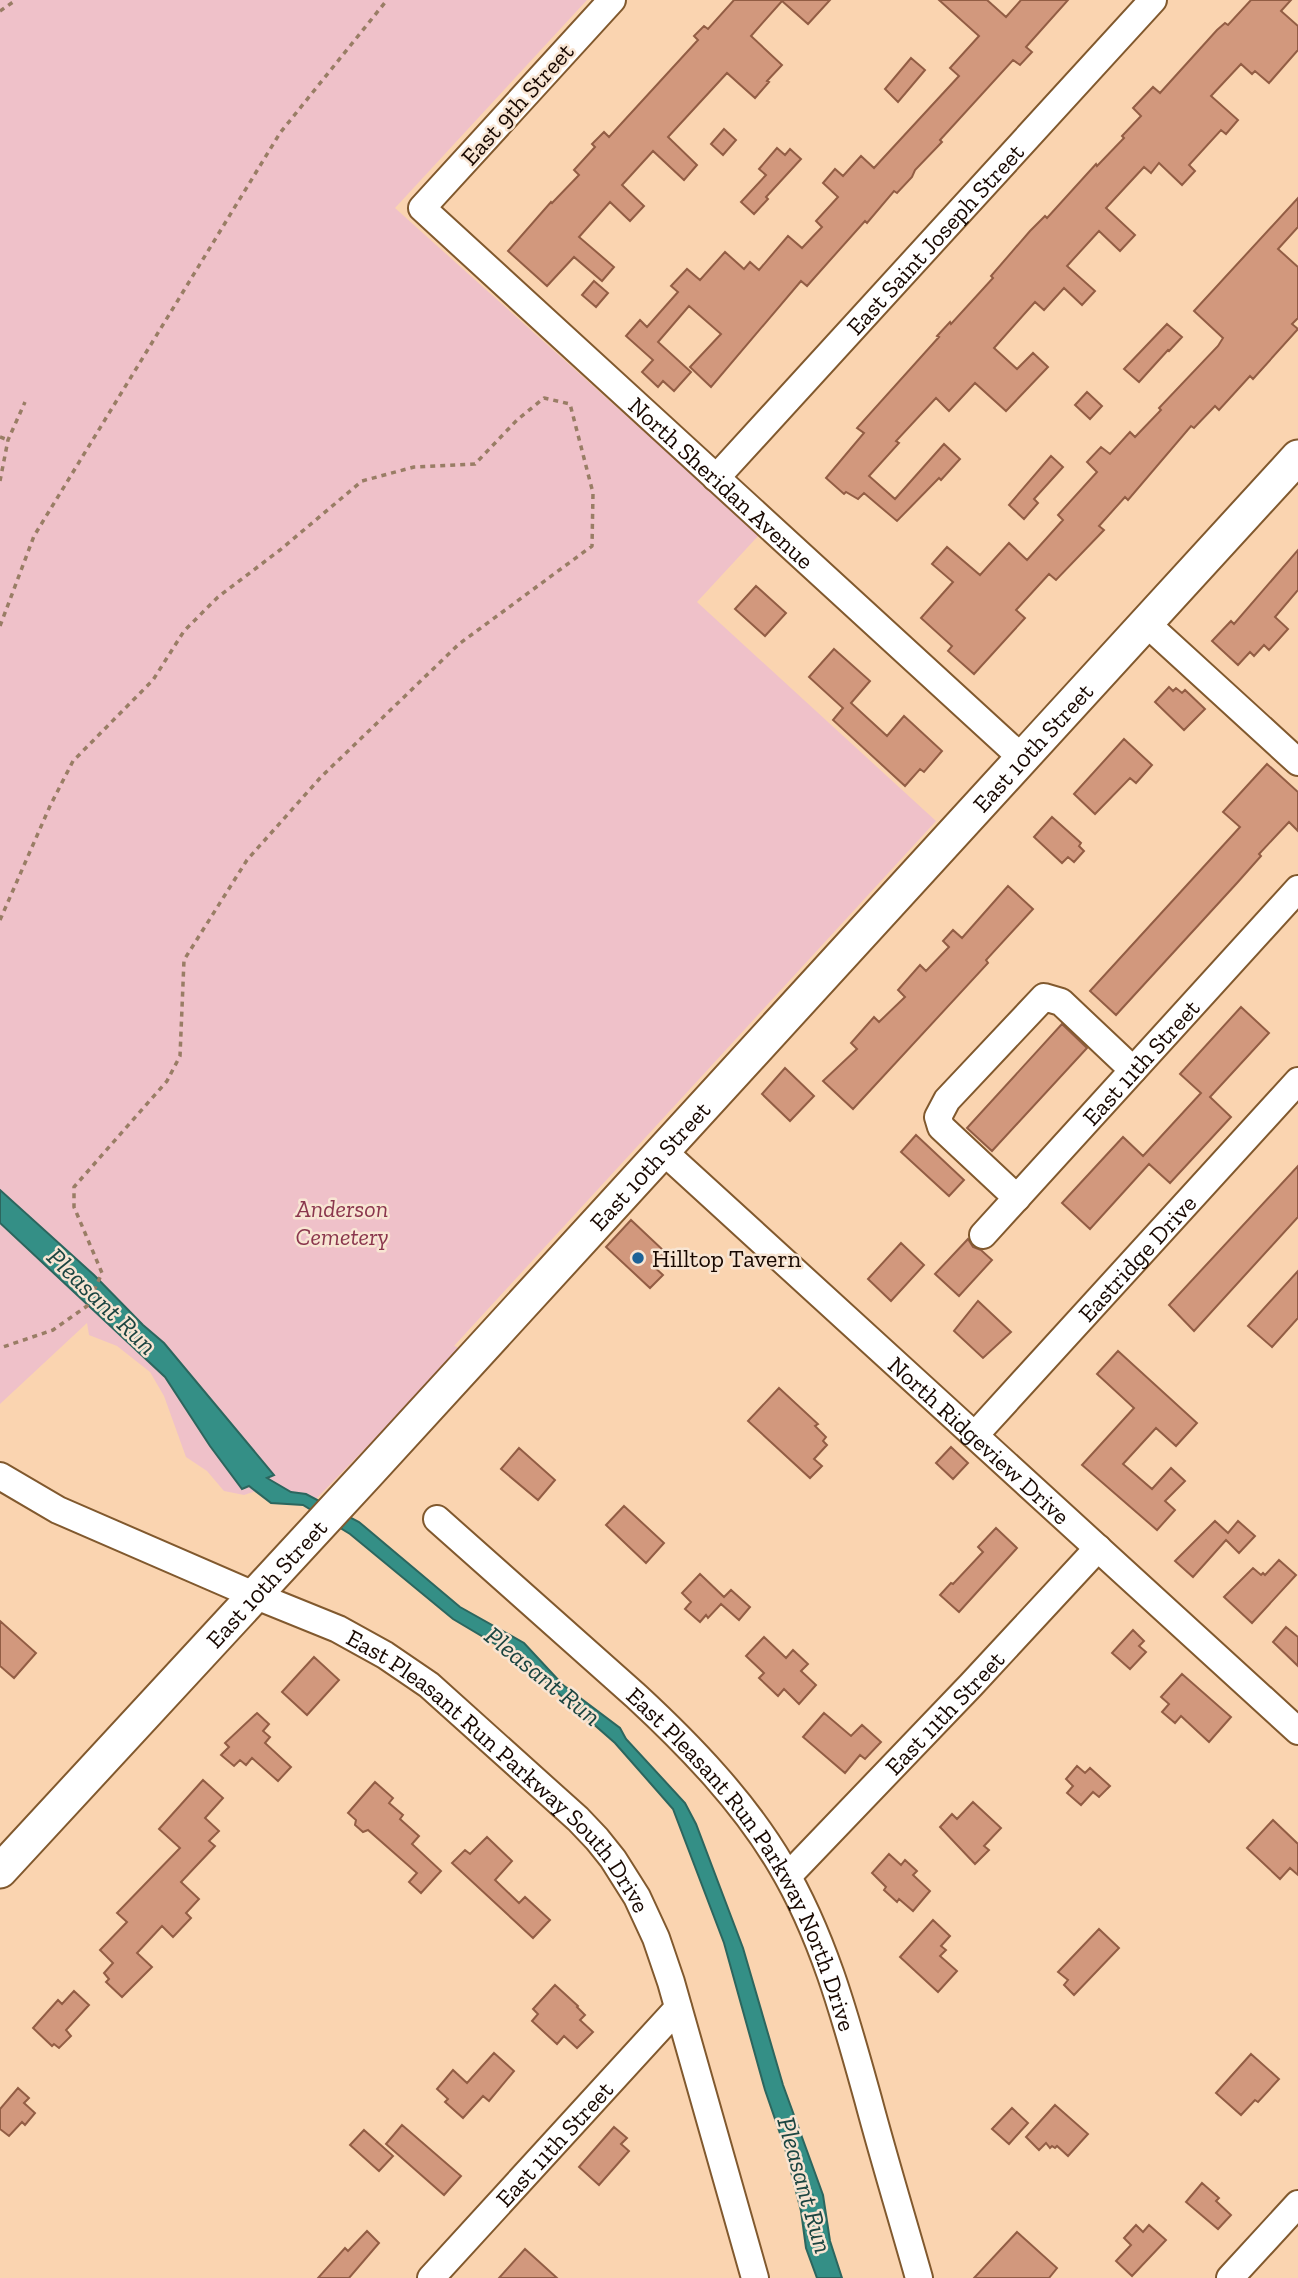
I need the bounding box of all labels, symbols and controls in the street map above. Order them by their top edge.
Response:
street label: East 9th Street [455,37,579,171]
street label: East Saint Joseph Street [840,137,1029,341]
street label: North Sheridan Avenue [623,390,820,575]
street label: East 10th Street [966,677,1099,818]
street label: East 11th Street [1076,993,1205,1131]
street label: East 10th Street [583,1095,716,1236]
street label: Eastridge Drive [1072,1188,1202,1327]
park label: Anderson Cemetery [295,1194,389,1251]
water label: Pleasant Run [40,1241,164,1361]
place label: Hilltop Tavern [652,1244,801,1273]
marker: Hilltop Tavern [630,1250,646,1266]
street label: North Ridgeview Drive [883,1350,1076,1530]
street label: East 10th Street [200,1513,333,1653]
water label: Pleasant Run [478,1619,608,1733]
street label: East Pleasant Run Parkway South Drive [342,1622,657,1917]
street label: East 11th Street [879,1645,1010,1781]
street label: East Pleasant Run Parkway North Drive [621,1681,862,2034]
street label: East 11th Street [489,2075,619,2212]
water label: Pleasant Run [770,2113,840,2257]

